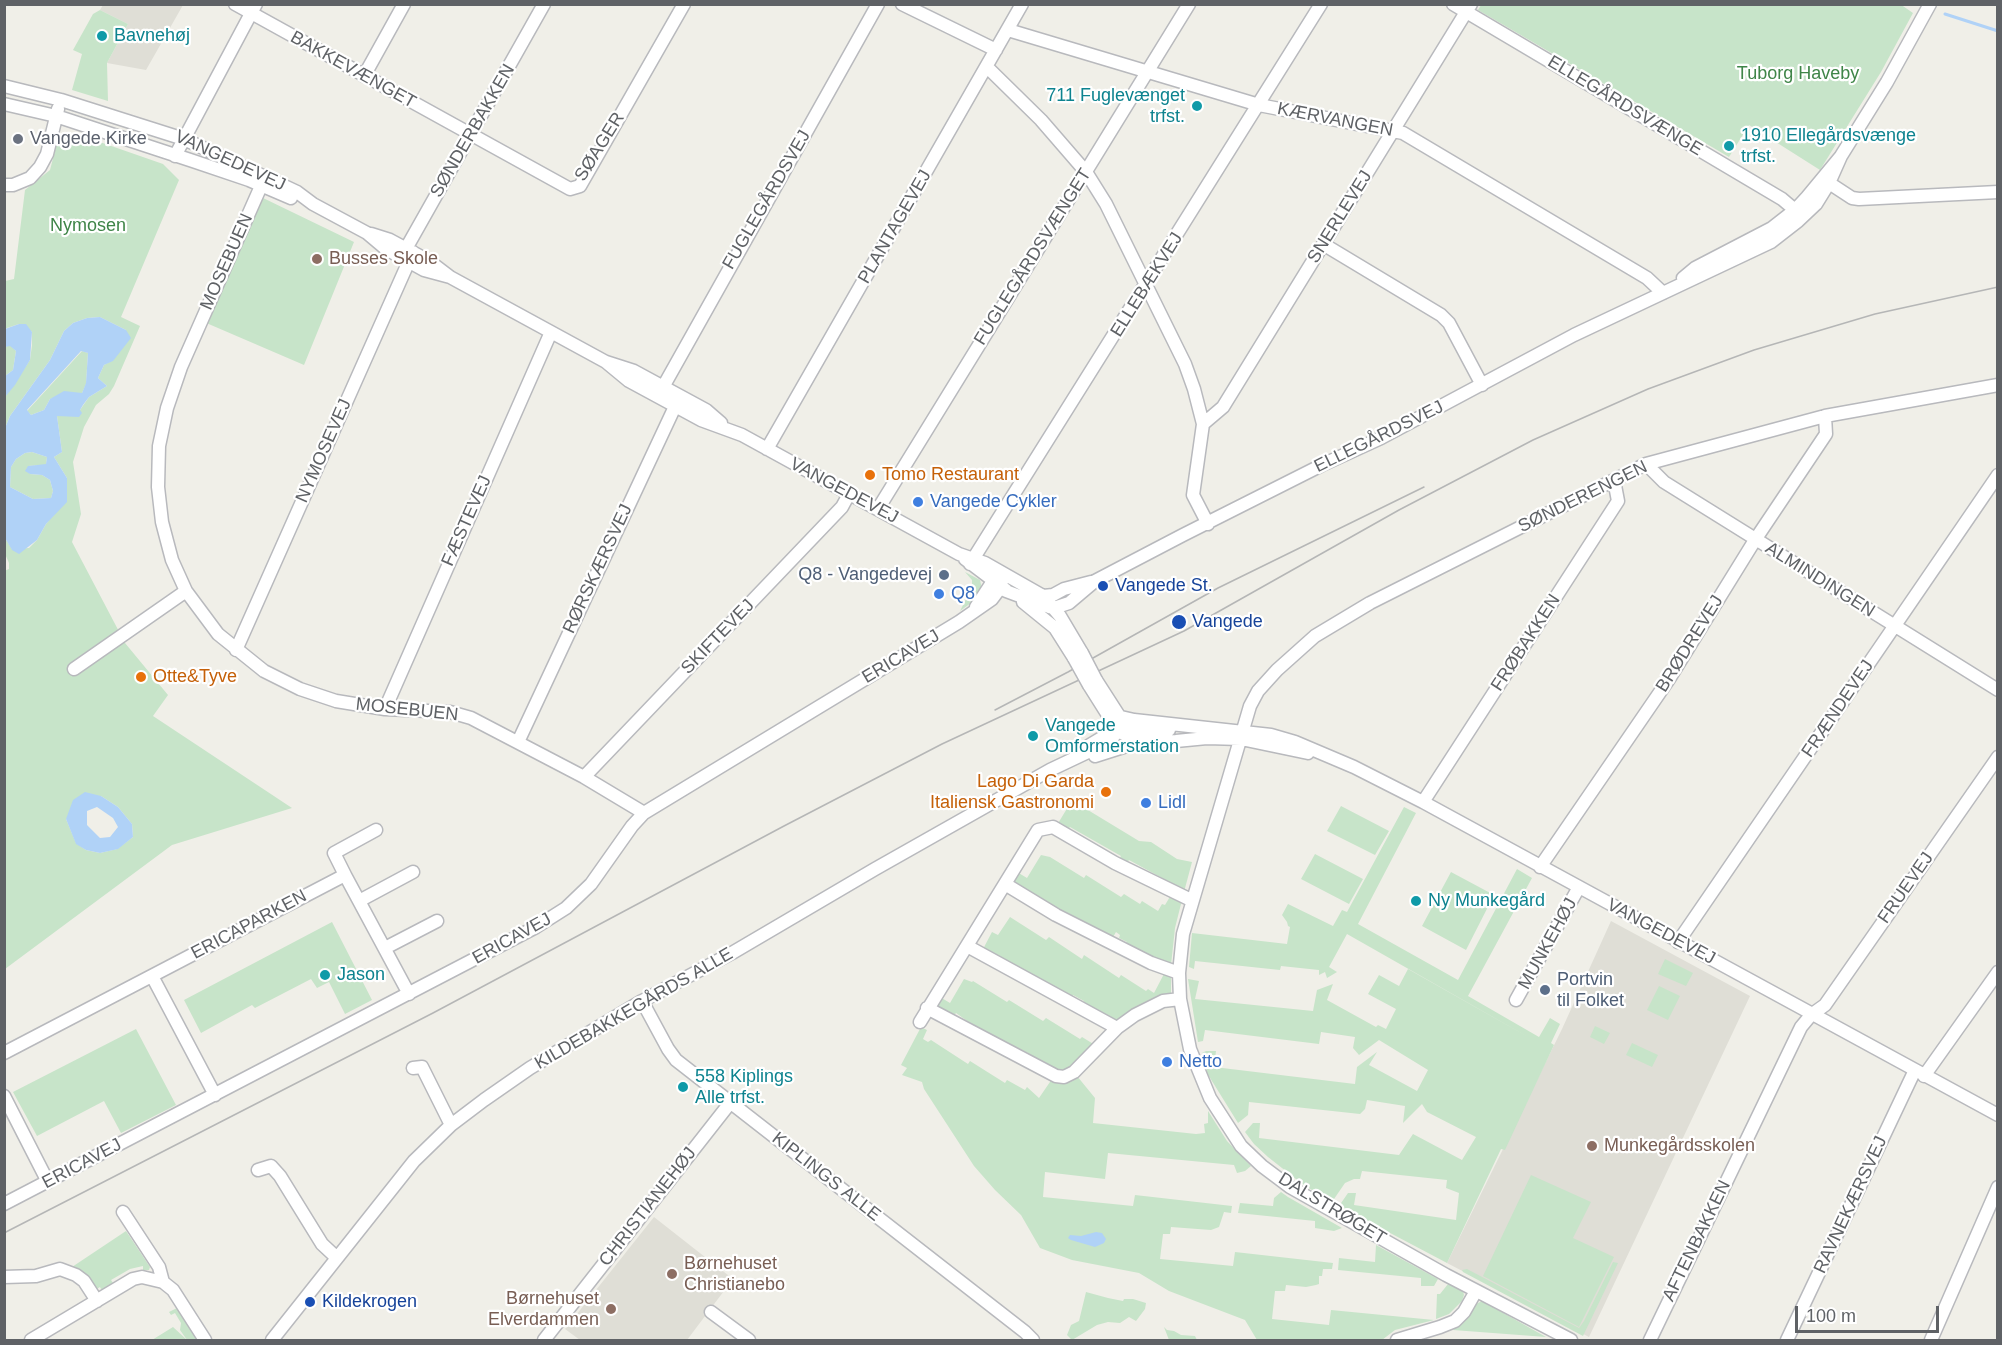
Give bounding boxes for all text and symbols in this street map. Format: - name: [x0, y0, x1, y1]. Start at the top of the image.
- place label: Bavnehøj: [114, 25, 190, 47]
- street label: BAKKEVÆNGET: [287, 27, 419, 113]
- marker: Bavnehøj: [95, 29, 109, 43]
- street label: ELLEGÅRDSVÆNGE: [1544, 51, 1706, 161]
- street label: SØNDERBAKKEN: [426, 61, 520, 201]
- park label: Tuborg Haveby: [1737, 63, 1859, 85]
- place label: 711 Fuglevænget trfst.: [1046, 85, 1185, 128]
- street label: KÆRVANGEN: [1275, 98, 1395, 142]
- marker: 711 Fuglevænget trfst.: [1190, 99, 1204, 113]
- street label: SØAGER: [570, 109, 630, 185]
- place label: 1910 Ellegårdsvænge trfst.: [1741, 125, 1916, 168]
- street label: VANGEDEVEJ: [171, 126, 289, 196]
- street label: FUGLEGÅRDSVEJ: [718, 127, 816, 273]
- place label: Vangede Kirke: [30, 128, 147, 150]
- marker: Vangede Kirke: [11, 132, 25, 146]
- marker: 1910 Ellegårdsvænge trfst.: [1722, 139, 1736, 153]
- street label: FUGLEGÅRDSVÆNGET: [970, 165, 1096, 349]
- street label: PLANTAGEVEJ: [854, 166, 936, 288]
- street label: SNERLEVEJ: [1303, 167, 1377, 267]
- street label: MOSEBUEN: [196, 211, 258, 313]
- park label: Nymosen: [50, 215, 126, 237]
- street label: ELLEBÆKVEJ: [1106, 229, 1188, 341]
- place label: Busses Skole: [329, 248, 438, 270]
- marker: Busses Skole: [310, 252, 324, 266]
- street label: NYMOSEVEJ: [292, 396, 356, 506]
- street label: ELLEGÅRDSVEJ: [1311, 396, 1447, 478]
- street label: VANGEDEVEJ: [786, 453, 902, 529]
- street label: SØNDERENGEN: [1515, 456, 1651, 538]
- place label: Tomo Restaurant: [882, 464, 1019, 486]
- marker: Tomo Restaurant: [863, 468, 877, 482]
- street label: FÆSTEVEJ: [437, 472, 497, 570]
- place label: Vangede Cykler: [930, 491, 1057, 513]
- marker: Vangede Cykler: [911, 495, 925, 509]
- street label: RØRSKÆRSVEJ: [559, 501, 637, 637]
- street label: ALMINDINGEN: [1761, 538, 1879, 622]
- place label: Q8 - Vangedevej: [798, 564, 932, 586]
- marker: Q8 - Vangedevej: [937, 568, 951, 582]
- place label: Vangede St.: [1115, 575, 1213, 597]
- marker: Vangede St.: [1096, 579, 1110, 593]
- place label: Q8: [951, 583, 975, 605]
- marker: Q8: [932, 587, 946, 601]
- street label: FRØBAKKEN: [1487, 591, 1565, 695]
- street label: BRØDREVEJ: [1652, 592, 1728, 696]
- street label: SKIFTEVEJ: [677, 595, 759, 679]
- place label: Vangede: [1192, 611, 1263, 633]
- marker: Vangede: [1170, 613, 1188, 631]
- street label: ERICAVEJ: [858, 625, 944, 689]
- street label: FRÆNDEVEJ: [1797, 656, 1879, 762]
- place label: Otte&Tyve: [153, 666, 237, 688]
- marker: Otte&Tyve: [134, 670, 148, 684]
- street label: MOSEBUEN: [355, 694, 459, 726]
- place label: Vangede Omformerstation: [1045, 715, 1179, 758]
- marker: Vangede Omformerstation: [1026, 729, 1040, 743]
- place label: Lago Di Garda Italiensk Gastronomi: [930, 771, 1094, 814]
- marker: Lago Di Garda Italiensk Gastronomi: [1099, 785, 1113, 799]
- place label: Lidl: [1158, 792, 1186, 814]
- marker: Lidl: [1139, 796, 1153, 810]
- street label: FRUEVEJ: [1874, 848, 1938, 928]
- street label: ERICAPARKEN: [188, 885, 310, 965]
- place label: Ny Munkegård: [1428, 890, 1545, 912]
- marker: Ny Munkegård: [1409, 894, 1423, 908]
- street label: VANGEDEVEJ: [1603, 894, 1719, 970]
- street label: MUNKEHØJ: [1514, 895, 1582, 993]
- street label: ERICAVEJ: [469, 909, 555, 969]
- street label: KILDEBAKKEGÅRDS ALLE: [531, 943, 737, 1075]
- place label: Jason: [337, 964, 385, 986]
- marker: Jason: [318, 968, 332, 982]
- place label: Portvin til Folket: [1557, 969, 1624, 1012]
- marker: Portvin til Folket: [1538, 983, 1552, 997]
- place label: Netto: [1179, 1051, 1222, 1073]
- marker: Netto: [1160, 1055, 1174, 1069]
- place label: 558 Kiplings Alle trfst.: [695, 1066, 793, 1108]
- marker: 558 Kiplings Alle trfst.: [676, 1080, 690, 1094]
- street label: KIPLINGS ALLE: [767, 1128, 885, 1226]
- street label: RAVNEKÆRSVEJ: [1810, 1133, 1892, 1277]
- street label: ERICAVEJ: [39, 1134, 125, 1194]
- place label: Munkegårdsskolen: [1604, 1135, 1755, 1157]
- marker: Munkegårdsskolen: [1585, 1139, 1599, 1153]
- street label: CHRISTIANEHØJ: [595, 1143, 701, 1271]
- street label: DALSTRØGET: [1274, 1168, 1390, 1250]
- street label: AFTENBAKKEN: [1658, 1177, 1736, 1305]
- place label: Børnehuset Christianebo: [684, 1253, 785, 1296]
- marker: Børnehuset Christianebo: [665, 1267, 679, 1281]
- place label: Børnehuset Elverdammen: [488, 1288, 599, 1330]
- place label: Kildekrogen: [322, 1291, 417, 1313]
- scale bar: [1798, 1294, 1942, 1332]
- marker: Kildekrogen: [303, 1295, 317, 1309]
- marker: Børnehuset Elverdammen: [604, 1302, 618, 1316]
- text: 100 m: [1806, 1306, 1856, 1326]

